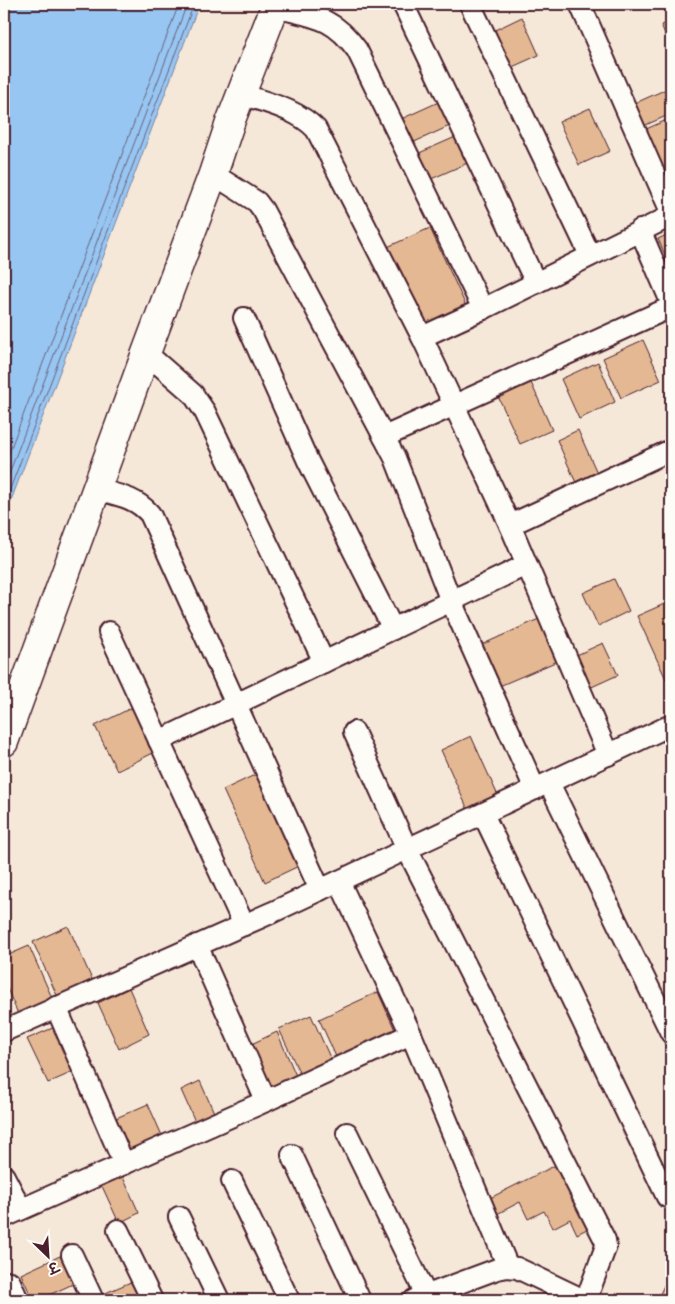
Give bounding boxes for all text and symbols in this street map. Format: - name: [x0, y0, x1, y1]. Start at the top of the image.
- north arrow: [22, 1232, 72, 1282]
- text: उ: [44, 1257, 63, 1279]

